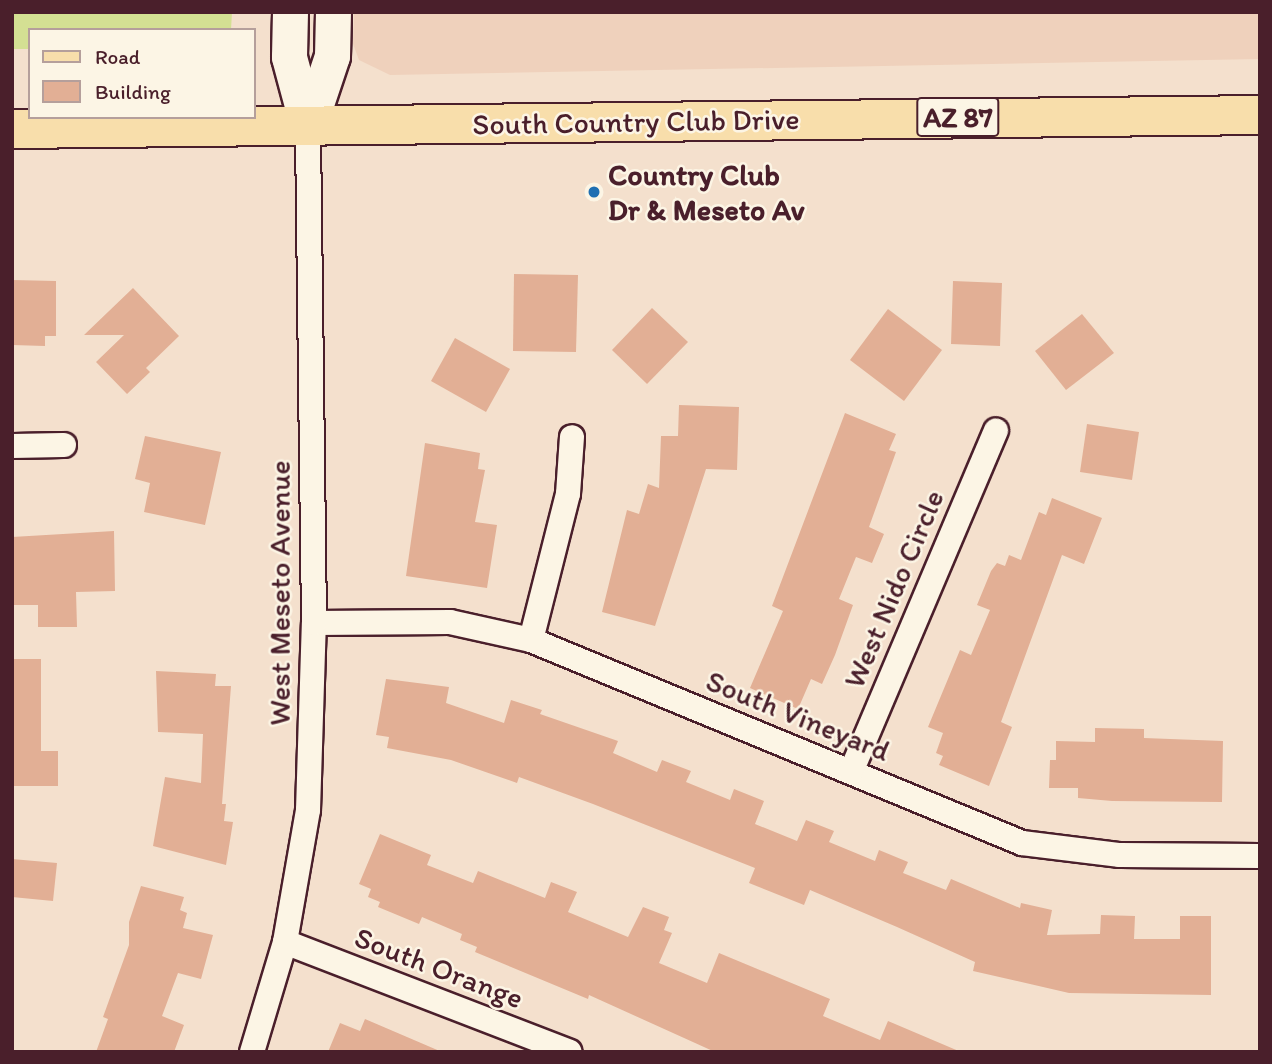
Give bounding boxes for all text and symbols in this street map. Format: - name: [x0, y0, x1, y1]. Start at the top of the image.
- legend: [28, 28, 256, 119]
- text: Road: [95, 44, 140, 69]
- text: Building: [95, 79, 171, 104]
- road number: AZ 87: [916, 92, 1000, 142]
- street label: South Country Club Drive: [472, 101, 800, 143]
- place label: Country Club Dr & Meseto Av: [608, 157, 804, 228]
- marker: Country Club Dr & Meseto Av: [586, 184, 602, 200]
- street label: West Meseto Avenue: [262, 462, 298, 724]
- street label: West Nido Circle: [836, 484, 952, 694]
- street label: South Vineyard: [700, 662, 896, 770]
- street label: South Orange: [350, 920, 528, 1016]

